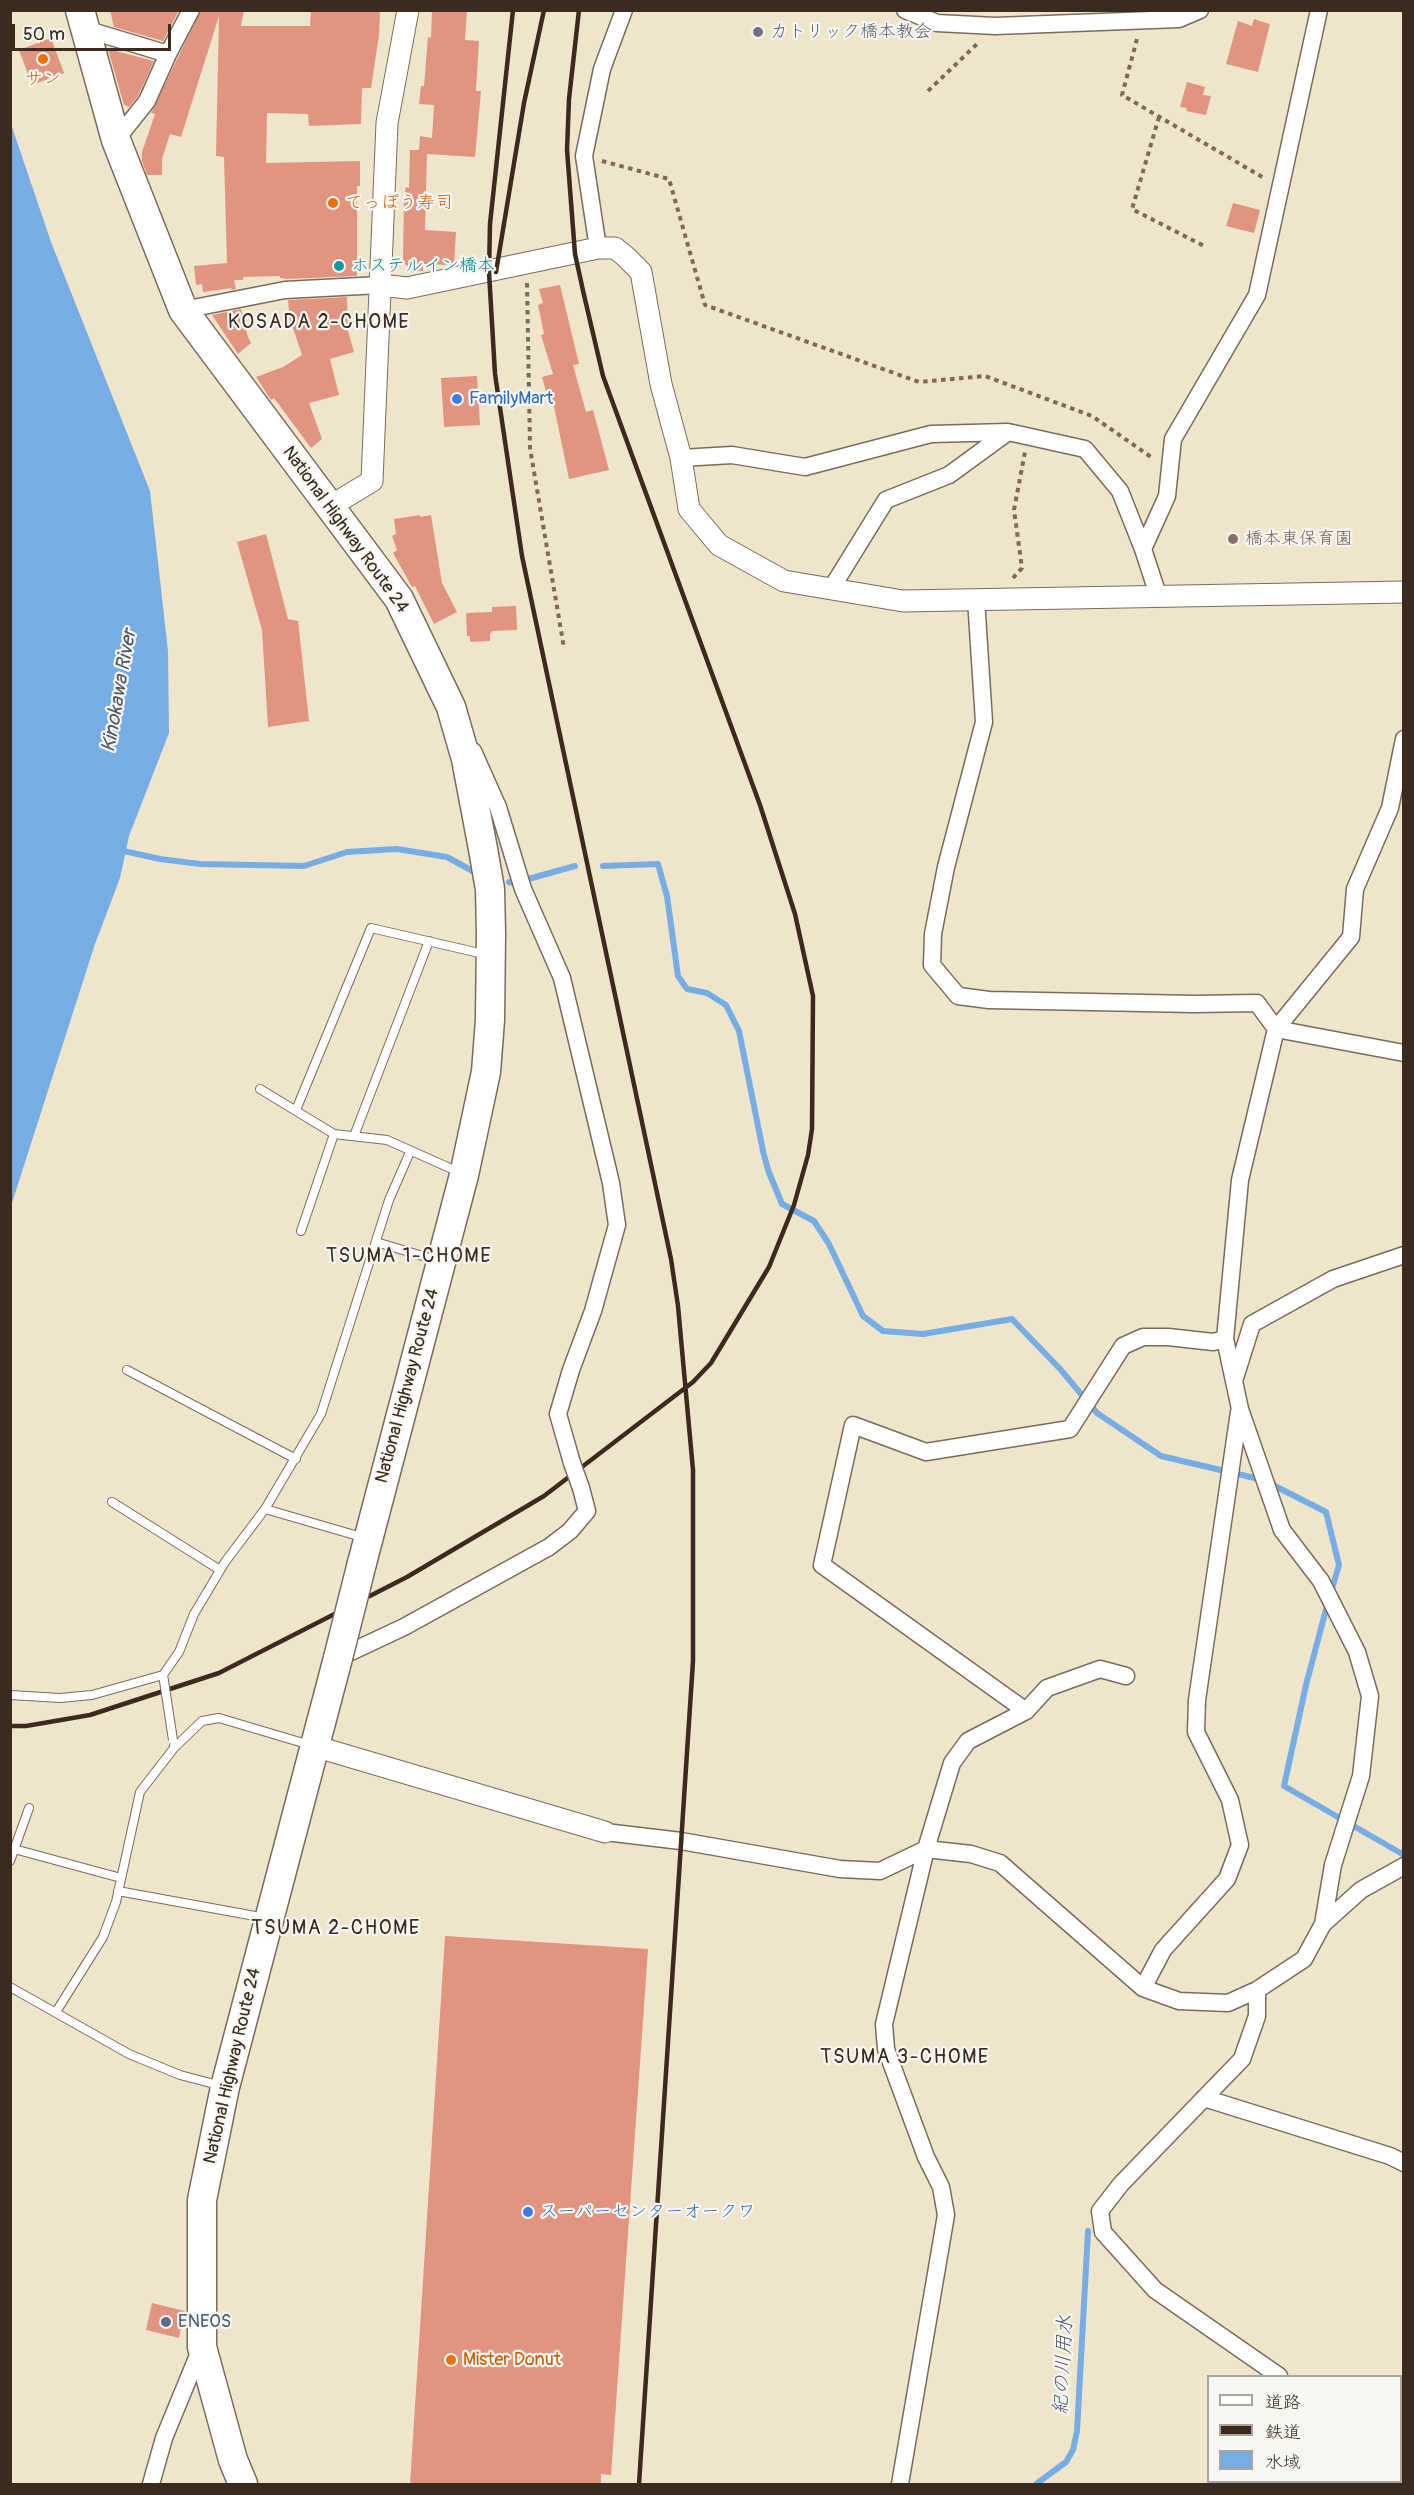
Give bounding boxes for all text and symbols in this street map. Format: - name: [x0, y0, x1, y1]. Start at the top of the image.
- scale bar: [15, 12, 174, 50]
- place label: カトリック橋本教会: [770, 21, 932, 43]
- text: 50 m: [23, 23, 65, 46]
- marker: カトリック橋本教会: [751, 25, 765, 39]
- marker: サン: [36, 52, 50, 66]
- place label: サン: [25, 68, 61, 90]
- place label: てっぽう寿司: [345, 192, 453, 214]
- marker: てっぽう寿司: [326, 196, 340, 210]
- place label: ホステルイン橋本: [351, 255, 495, 277]
- marker: ホステルイン橋本: [332, 259, 346, 273]
- district label: KOSADA 2-CHOME: [228, 311, 410, 335]
- place label: FamilyMart: [469, 388, 553, 410]
- marker: FamilyMart: [450, 392, 464, 406]
- street label: National Highway Route 24: [277, 442, 413, 618]
- place label: 橋本東保育園: [1245, 528, 1353, 550]
- marker: 橋本東保育園: [1226, 532, 1240, 546]
- water label: Kinokawa River: [97, 628, 143, 754]
- district label: TSUMA 1-CHOME: [326, 1245, 492, 1269]
- street label: National Highway Route 24: [372, 1286, 444, 1486]
- district label: TSUMA 2-CHOME: [251, 1917, 421, 1941]
- street label: National Highway Route 24: [200, 1966, 266, 2166]
- district label: TSUMA 3-CHOME: [820, 2046, 990, 2070]
- place label: スーパーセンターオークワ: [540, 2201, 755, 2223]
- marker: スーパーセンターオークワ: [521, 2205, 535, 2219]
- place label: ENEOS: [178, 2311, 231, 2333]
- water label: 紀の川用水: [1049, 2314, 1079, 2416]
- marker: ENEOS: [159, 2315, 173, 2329]
- place label: Mister Donut: [463, 2349, 561, 2371]
- marker: Mister Donut: [444, 2353, 458, 2367]
- legend: [1207, 2375, 1402, 2483]
- text: 道路: [1265, 2391, 1301, 2414]
- text: 鉄道: [1265, 2421, 1301, 2444]
- text: 水域: [1265, 2451, 1301, 2474]

